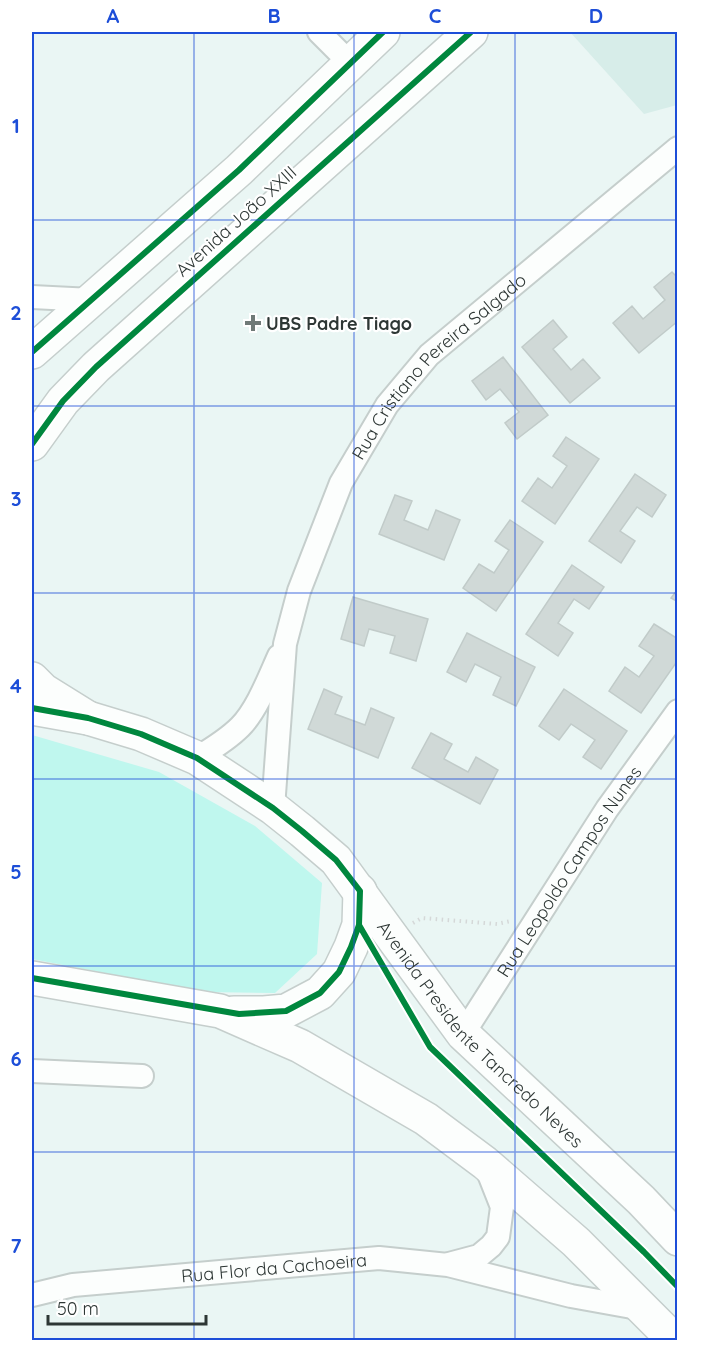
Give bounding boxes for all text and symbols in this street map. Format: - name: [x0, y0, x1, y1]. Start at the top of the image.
- text: A: [107, 3, 120, 28]
- text: B: [267, 3, 281, 28]
- text: C: [429, 3, 442, 28]
- text: D: [589, 3, 603, 28]
- text: 1: [12, 113, 20, 138]
- street label: Avenida João XXIII: [171, 161, 301, 281]
- street label: Rua Cristiano Pereira Salgado: [346, 268, 531, 463]
- text: 2: [10, 300, 22, 325]
- place label: UBS Padre Tiago: [266, 312, 412, 335]
- marker: UBS Padre Tiago: [244, 314, 262, 332]
- text: 3: [11, 486, 21, 511]
- text: 4: [10, 673, 22, 698]
- street label: Rua Leopoldo Campos Nunes: [491, 761, 646, 981]
- text: 5: [10, 859, 22, 884]
- street label: Avenida Presidente Tancredo Neves: [373, 916, 589, 1152]
- text: 6: [10, 1046, 22, 1071]
- text: 7: [11, 1233, 22, 1258]
- street label: Rua Flor da Cachoeira: [180, 1248, 368, 1287]
- scale bar: [48, 1288, 206, 1326]
- text: 50 m: [57, 1297, 99, 1320]

